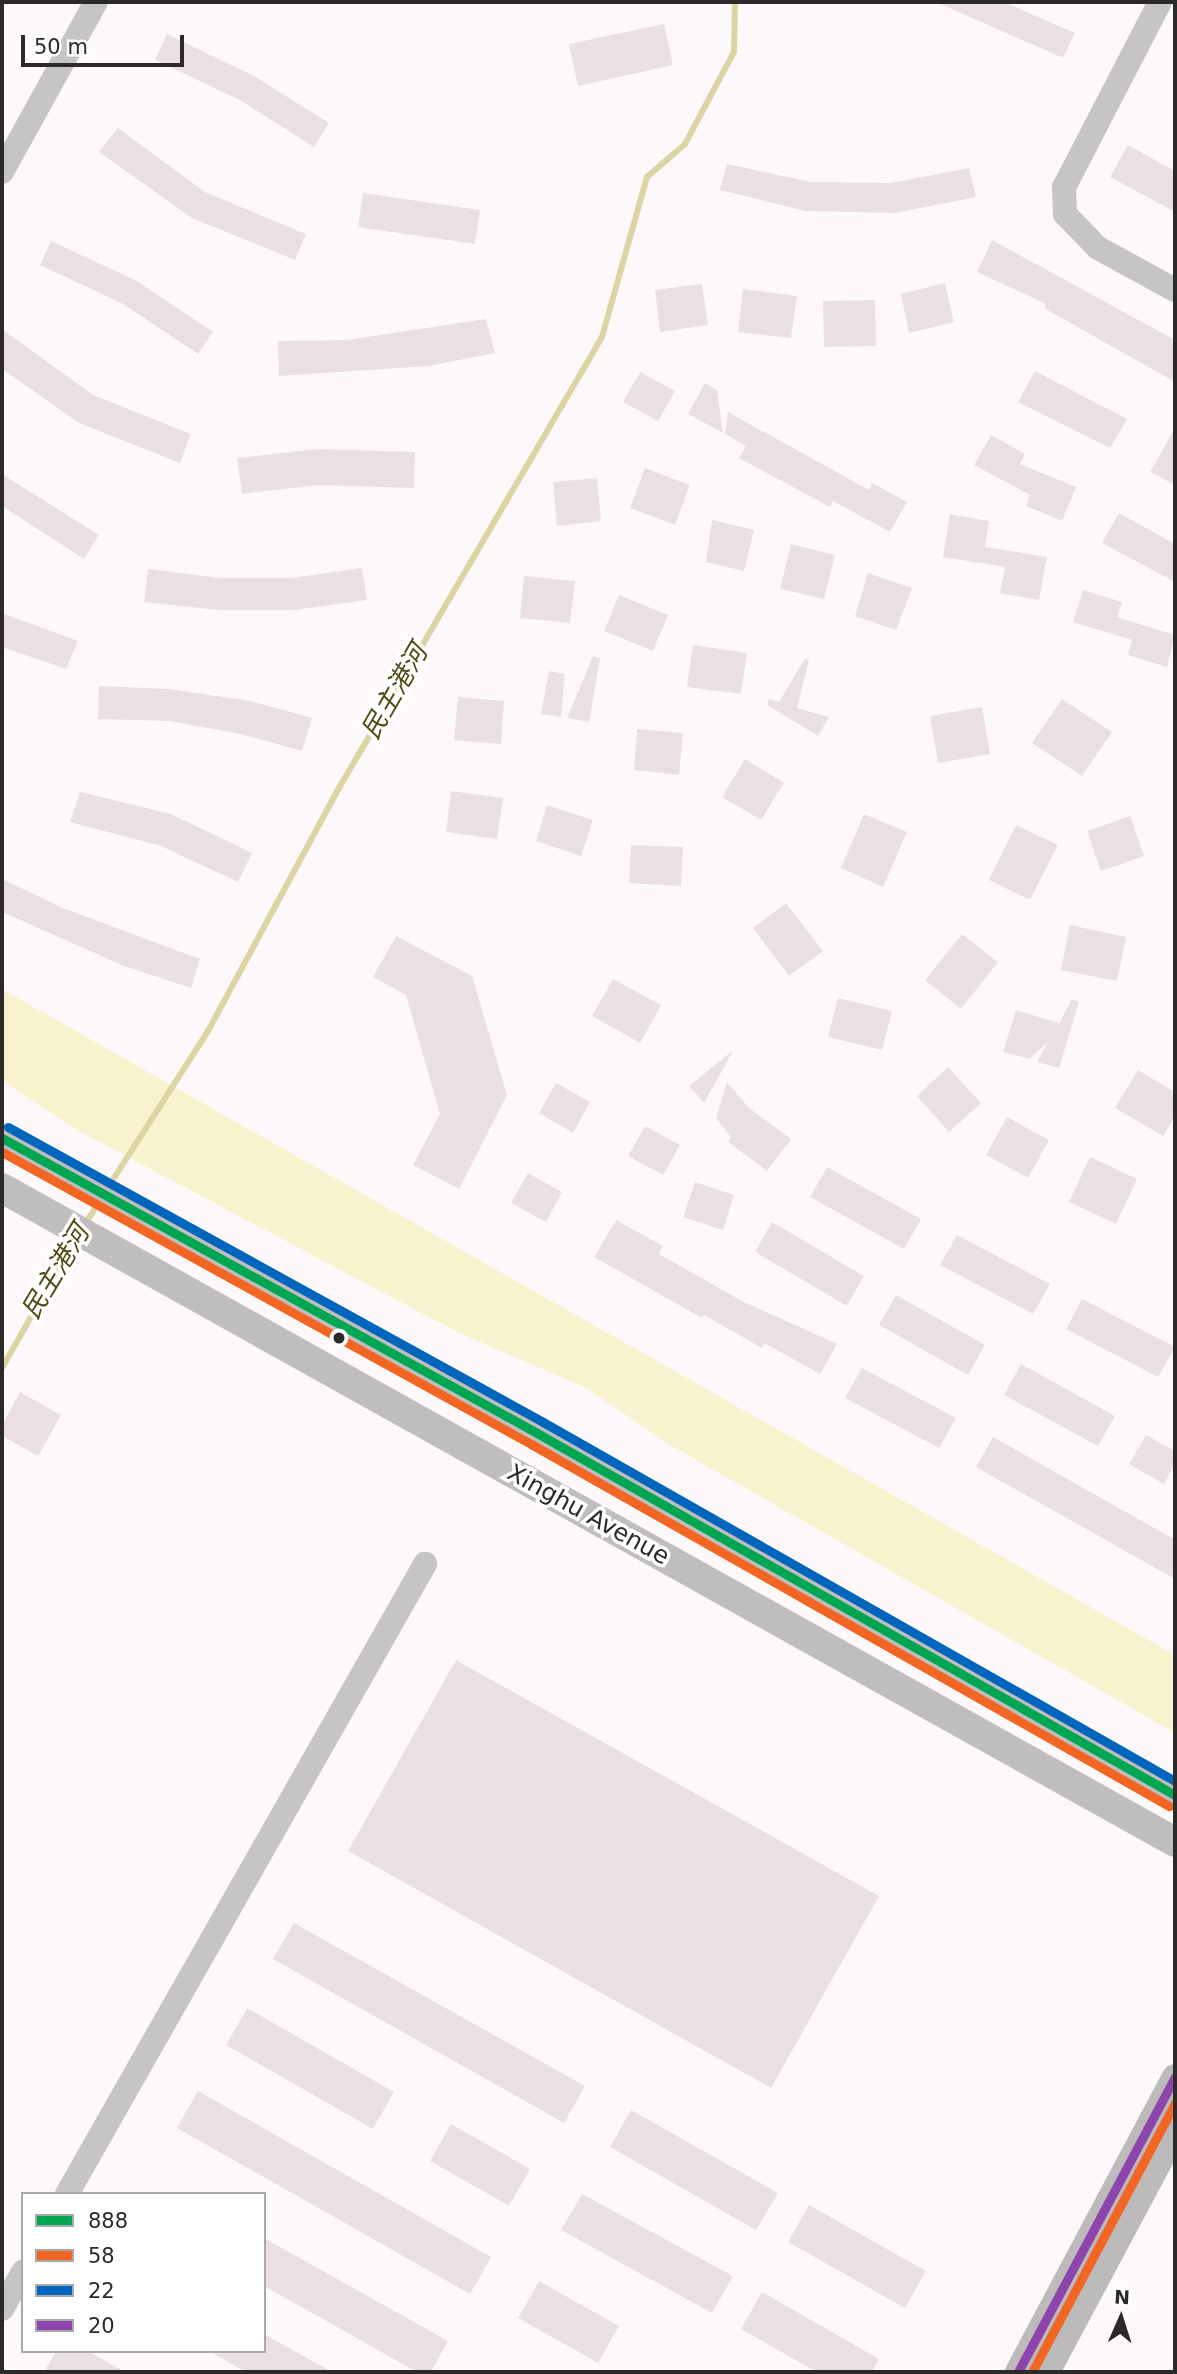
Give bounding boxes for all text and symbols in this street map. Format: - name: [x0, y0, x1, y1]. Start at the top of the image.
- scale bar: [24, 21, 187, 65]
- text: 50 m: [34, 35, 88, 59]
- water label: 民主港河: [355, 639, 435, 745]
- water label: 民主港河: [16, 1219, 96, 1325]
- unlabelled marker: [332, 1331, 346, 1345]
- street label: Xinghu Avenue: [502, 1459, 674, 1571]
- legend: [21, 2192, 266, 2353]
- text: 888: [88, 2209, 128, 2233]
- text: 58: [88, 2244, 115, 2268]
- text: 22: [88, 2279, 115, 2303]
- north arrow: [1086, 2283, 1156, 2353]
- text: N: [1114, 2286, 1131, 2308]
- text: 20: [88, 2314, 115, 2338]

